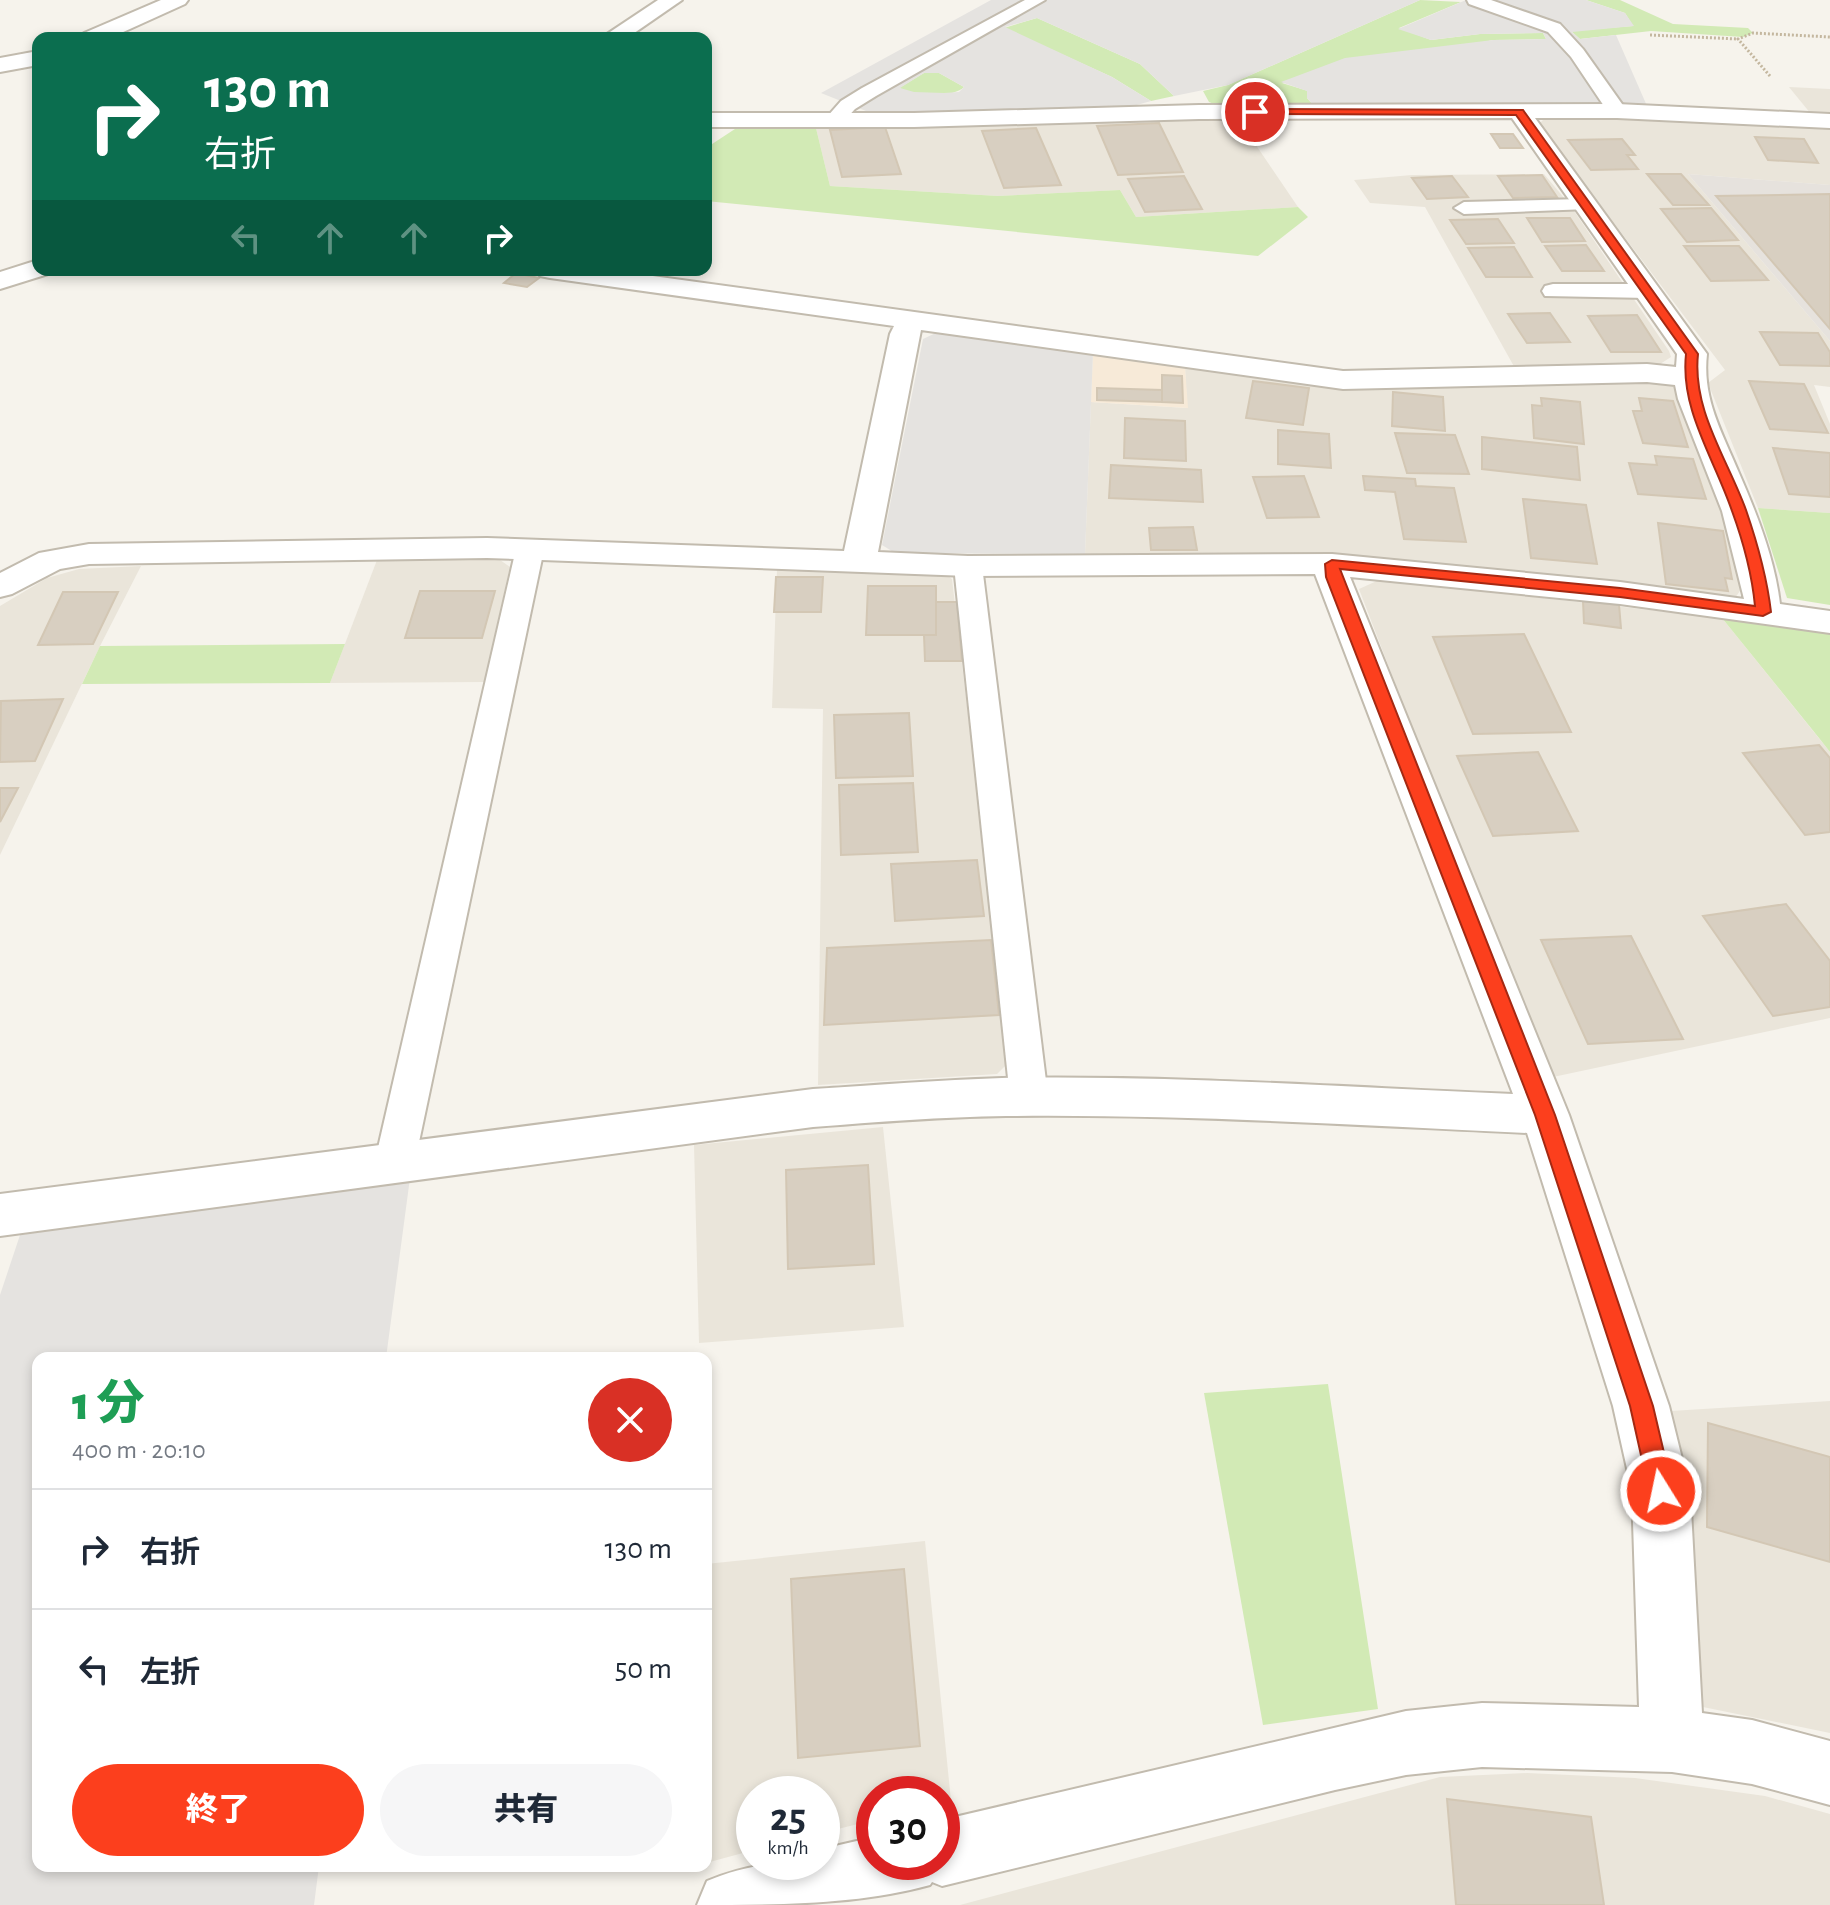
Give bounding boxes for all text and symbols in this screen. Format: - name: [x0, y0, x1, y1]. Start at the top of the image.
- text: 130 m: [204, 62, 331, 118]
- icon: right: [72, 64, 176, 168]
- pin: [1221, 78, 1289, 146]
- icon: arrive: [1233, 90, 1277, 134]
- text: 右折: [204, 137, 276, 173]
- icon: left: [224, 216, 268, 260]
- icon: ahead: [308, 216, 352, 260]
- icon: ahead: [392, 216, 436, 260]
- icon: right: [476, 216, 520, 260]
- button: close: [588, 1378, 672, 1462]
- text: 1 分: [72, 1381, 145, 1429]
- text: 400 m · 20:10: [72, 1437, 206, 1463]
- position arrow: [1619, 1449, 1703, 1533]
- icon: right: [72, 1527, 116, 1571]
- text: 130 m: [605, 1534, 672, 1564]
- text: 右折: [140, 1538, 200, 1568]
- icon: left: [72, 1647, 116, 1691]
- text: 50 m: [615, 1654, 672, 1684]
- text: 左折: [140, 1658, 200, 1688]
- button: 終了: [72, 1764, 364, 1856]
- button: 共有: [380, 1764, 672, 1856]
- speed limit sign: 30: [856, 1776, 960, 1880]
- text: 25: [770, 1798, 806, 1838]
- text: km/h: [767, 1838, 809, 1858]

